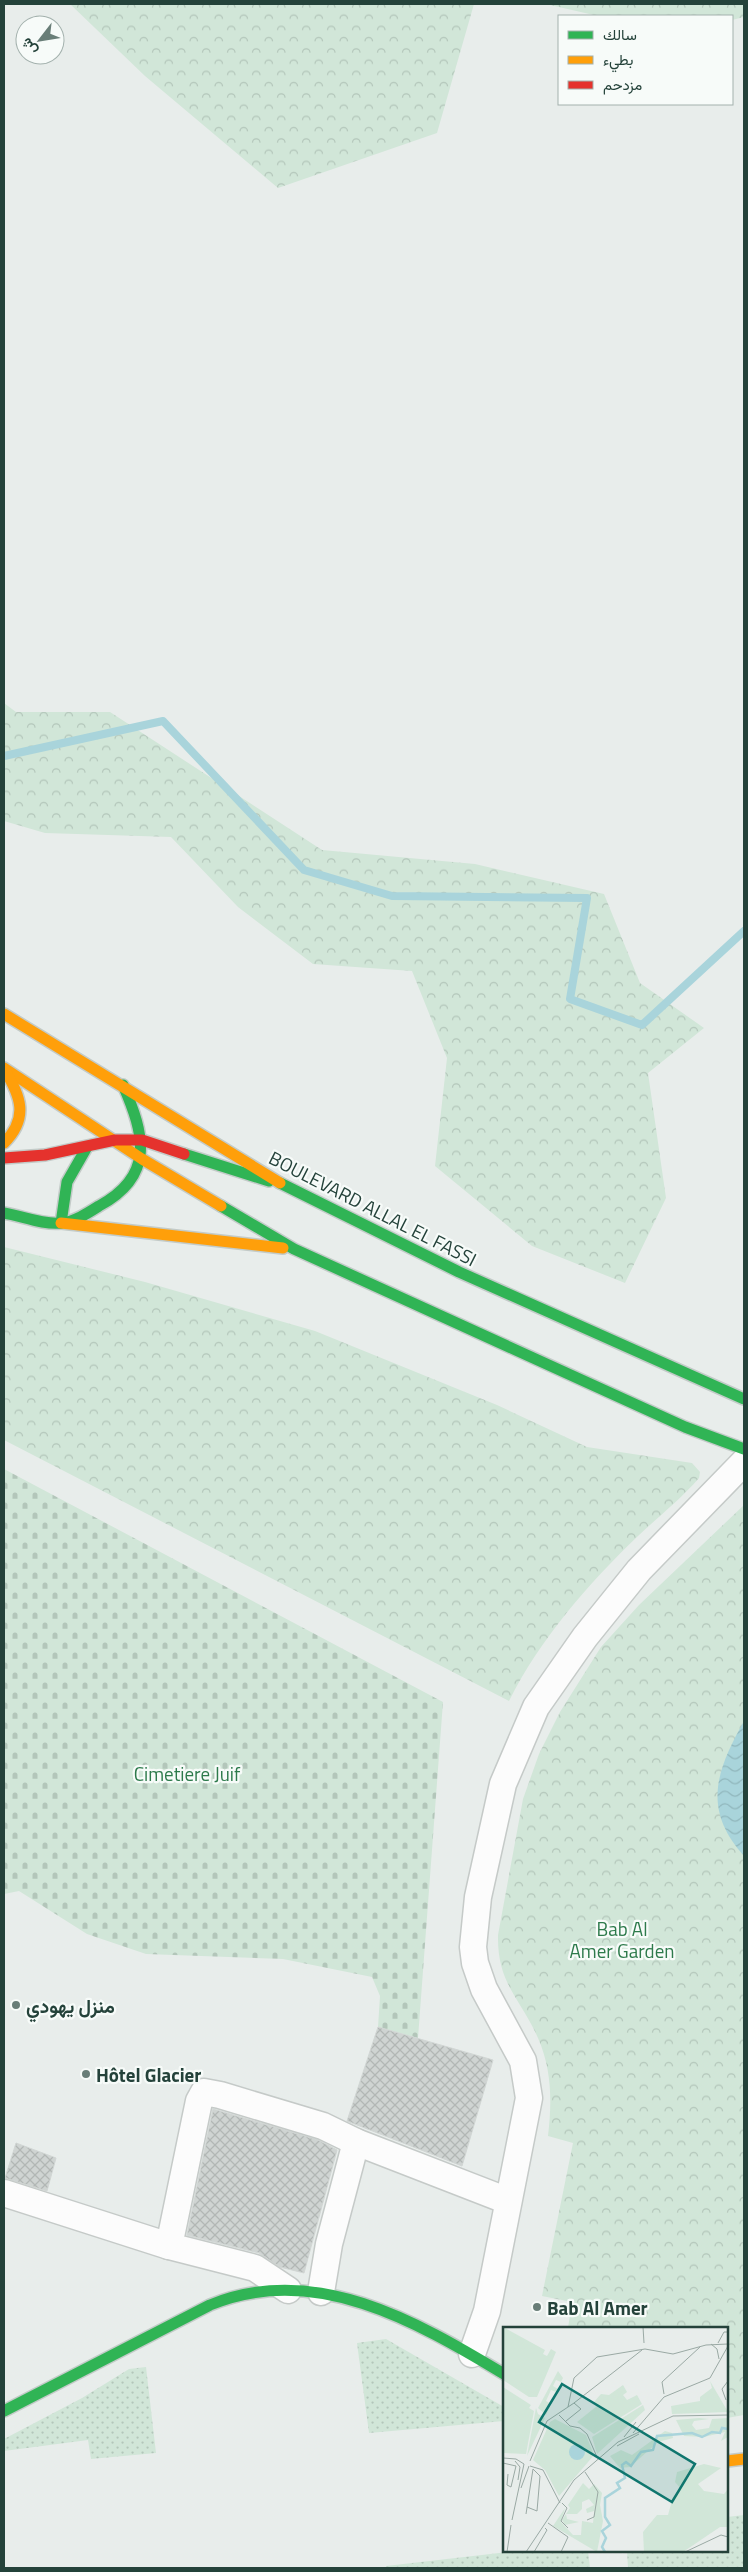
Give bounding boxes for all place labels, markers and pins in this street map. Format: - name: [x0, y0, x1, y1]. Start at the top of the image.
- place label: منزل يهودي: [26, 1991, 115, 2023]
- marker: منزل يهودي: [10, 1999, 22, 2011]
- place label: Hôtel Glacier: [96, 2060, 201, 2089]
- marker: Hôtel Glacier: [80, 2068, 92, 2080]
- place label: Bab Al Amer: [547, 2293, 648, 2322]
- marker: Bab Al Amer: [531, 2301, 543, 2313]

